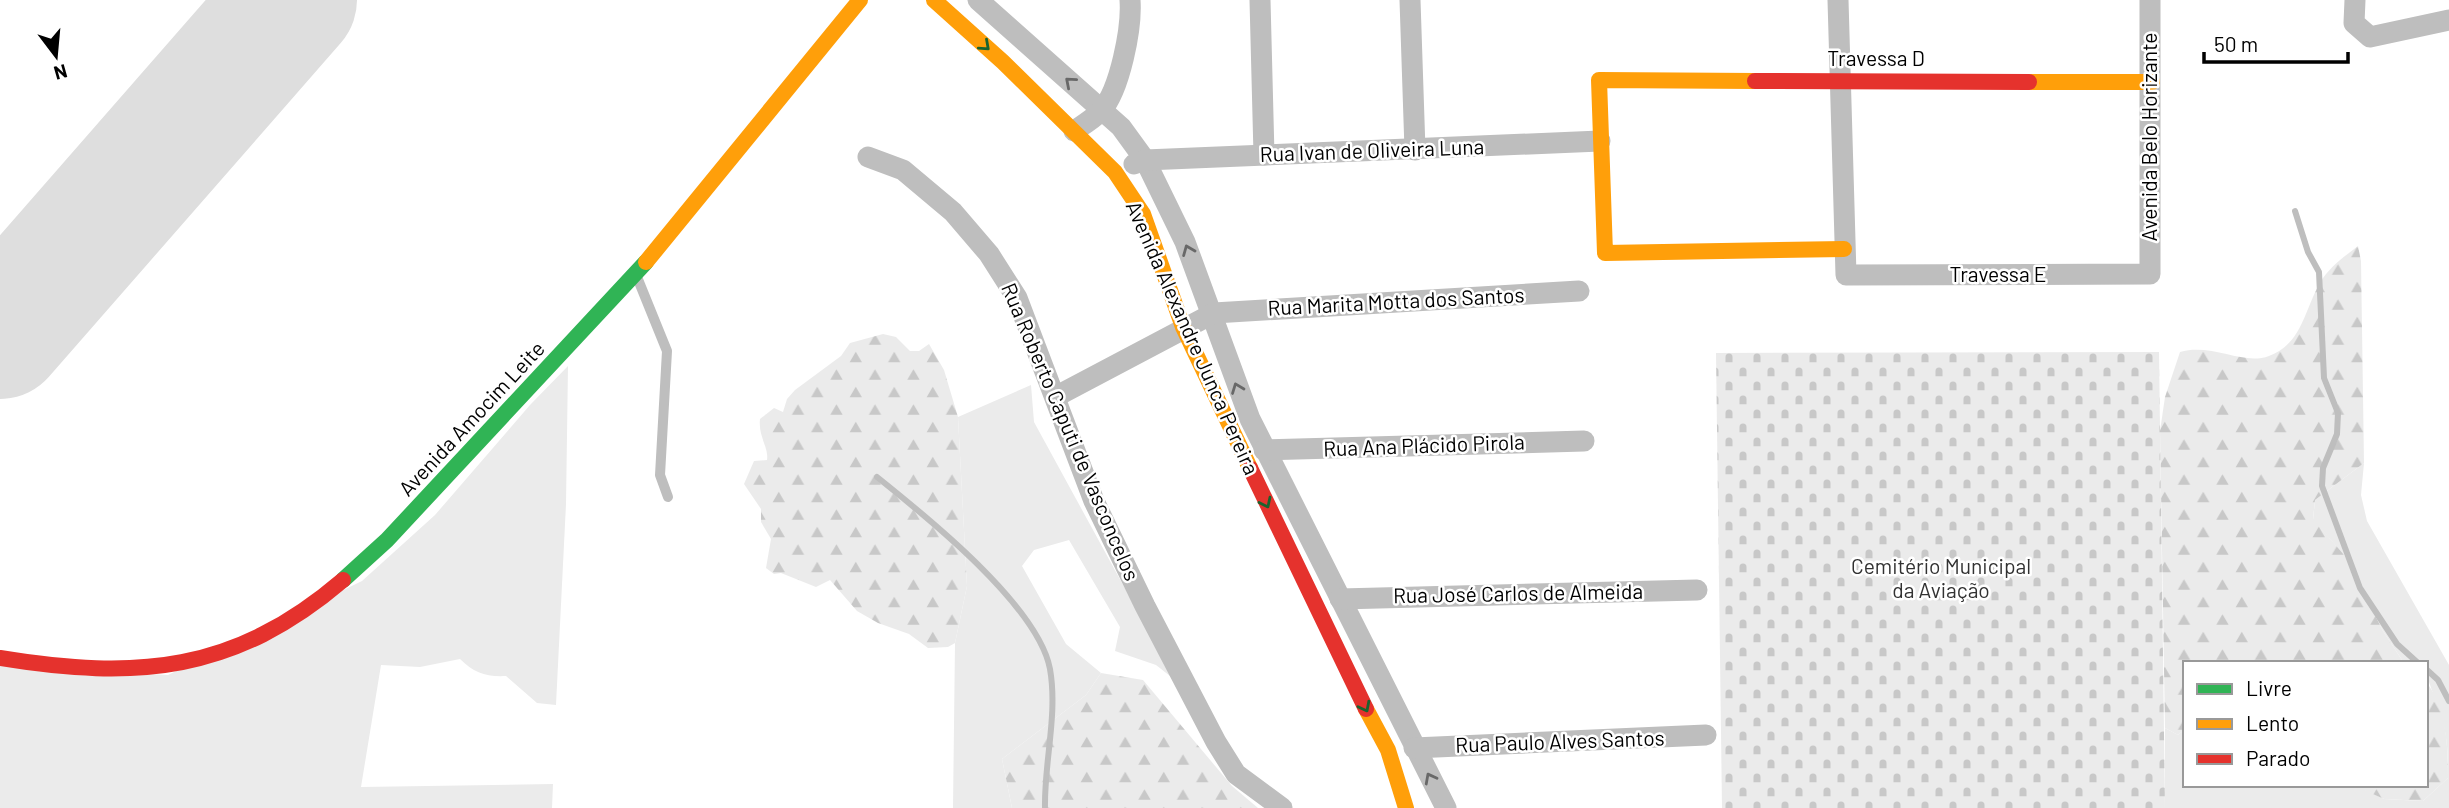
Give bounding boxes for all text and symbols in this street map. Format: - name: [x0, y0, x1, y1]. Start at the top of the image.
- north arrow: [21, 21, 91, 91]
- scale bar: [2204, 21, 2348, 65]
- text: 50 m: [2214, 31, 2258, 56]
- street label: Avenida Belo Horizante: [2136, 33, 2161, 241]
- one-way arrow: [977, 37, 990, 50]
- street label: Travessa D: [1827, 45, 1925, 70]
- text: N: [52, 60, 70, 86]
- one-way arrow: [1065, 78, 1078, 90]
- street label: Rua Ivan de Oliveira Luna: [1259, 133, 1485, 166]
- street label: Avenida Alexandre Junca Pereira: [1122, 197, 1265, 478]
- one-way arrow: [1183, 244, 1197, 256]
- street label: Travessa E: [1949, 261, 2047, 286]
- street label: Rua Roberto Caputi de Vasconcelos: [997, 279, 1146, 584]
- street label: Rua Marita Motta dos Santos: [1267, 281, 1525, 320]
- street label: Avenida Amocim Leite: [393, 335, 549, 500]
- one-way arrow: [1232, 382, 1246, 394]
- street label: Rua Ana Plácido Pirola: [1323, 428, 1525, 461]
- one-way arrow: [1257, 496, 1271, 508]
- park label: Cemitério Municipal da Aviação: [1851, 553, 2031, 602]
- street label: Rua José Carlos de Almeida: [1393, 578, 1643, 607]
- legend: [2183, 661, 2428, 787]
- text: Livre: [2246, 675, 2292, 700]
- one-way arrow: [1357, 700, 1371, 712]
- text: Lento: [2246, 710, 2299, 735]
- street label: Rua Paulo Alves Santos: [1455, 724, 1665, 757]
- text: Parado: [2246, 745, 2310, 770]
- one-way arrow: [1425, 773, 1438, 785]

